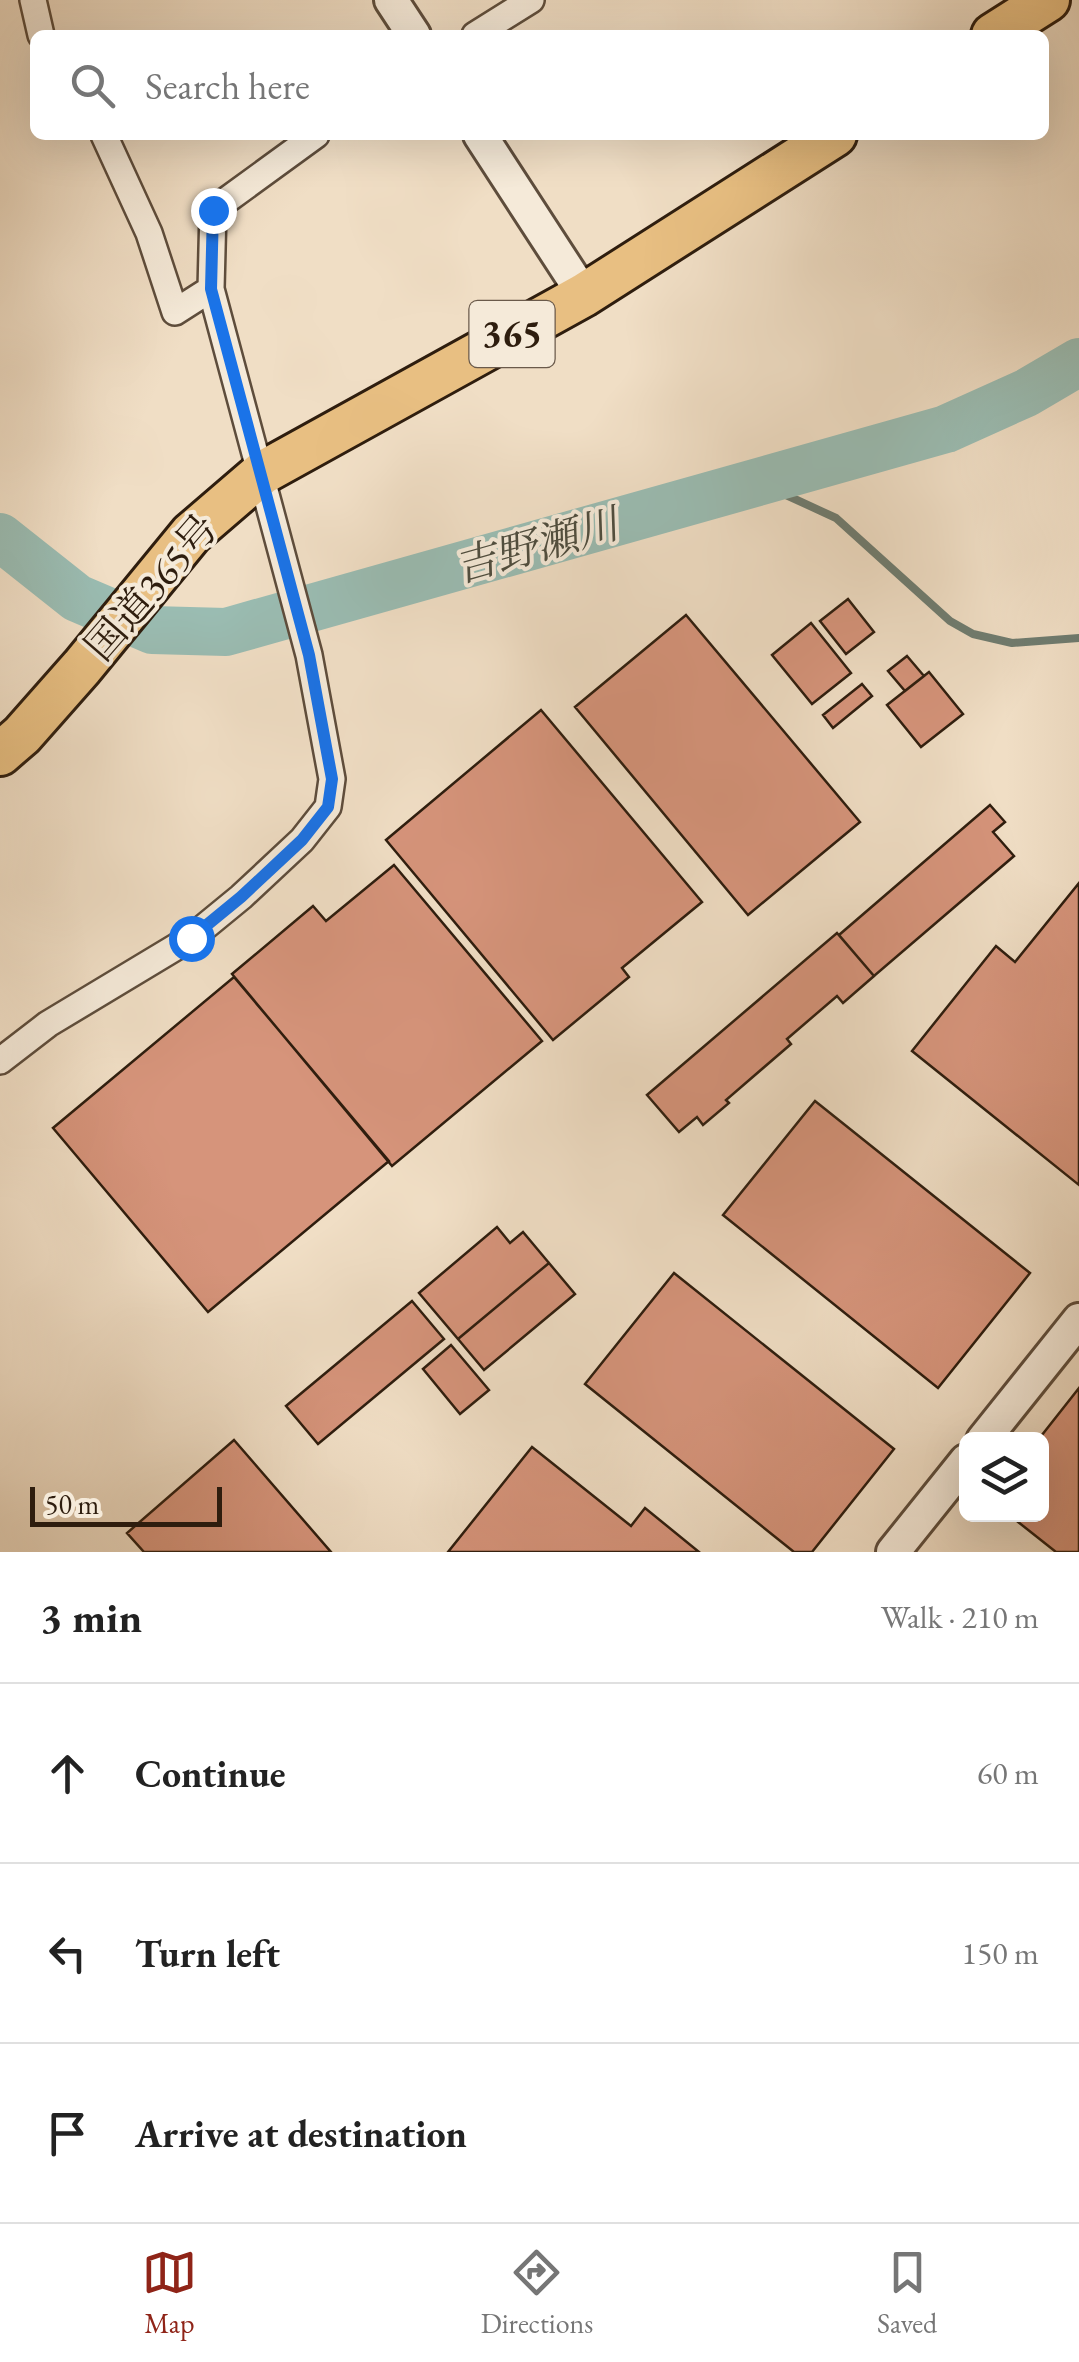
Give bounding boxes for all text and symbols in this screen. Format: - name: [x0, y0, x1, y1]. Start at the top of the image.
- search box: [30, 30, 1049, 140]
- icon: search: [65, 58, 120, 113]
- text: Search here: [145, 61, 310, 110]
- route end: [191, 188, 237, 234]
- road number: 365: [470, 301, 554, 367]
- water label: 吉野瀬川: [448, 495, 628, 595]
- street label: 国道365号: [73, 503, 229, 671]
- route start: [169, 916, 215, 962]
- map controls: [959, 1432, 1049, 1522]
- button: layers: [959, 1432, 1049, 1522]
- scale bar: [30, 1482, 222, 1526]
- text: 50 m: [45, 1486, 99, 1522]
- text: 3 min: [40, 1590, 142, 1645]
- text: Walk · 210 m: [881, 1596, 1039, 1638]
- icon: ahead: [40, 1746, 95, 1801]
- text: Continue: [135, 1749, 286, 1798]
- text: 60 m: [977, 1752, 1039, 1794]
- icon: left: [40, 1926, 95, 1981]
- text: Turn left: [135, 1929, 280, 1978]
- text: 150 m: [962, 1932, 1039, 1974]
- icon: arrive: [40, 2106, 95, 2161]
- text: Arrive at destination: [135, 2109, 467, 2158]
- tab: Map: [142, 2245, 197, 2341]
- tab: Directions: [481, 2245, 593, 2341]
- tab: Saved: [877, 2245, 937, 2341]

